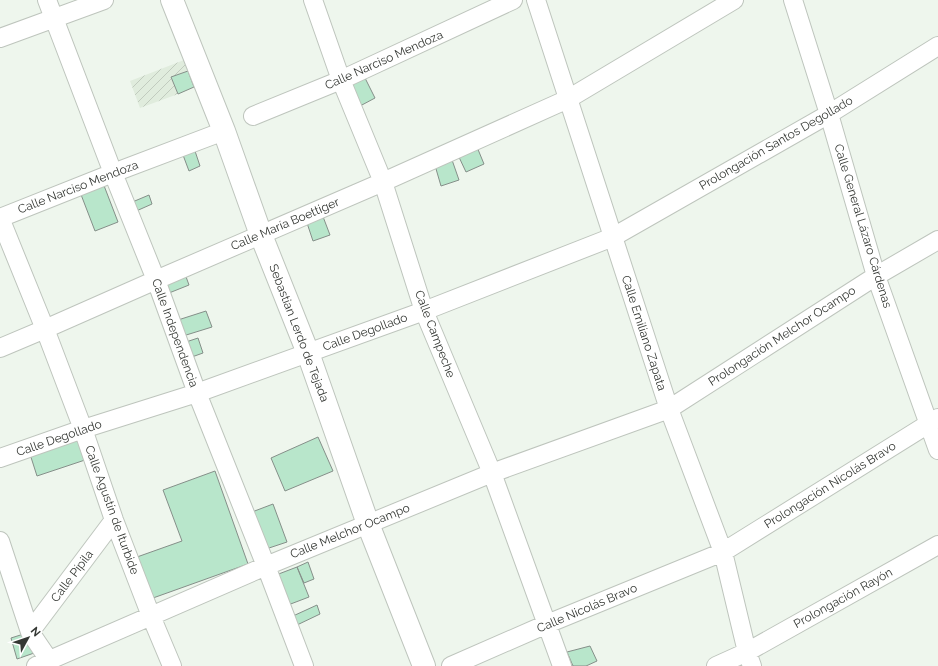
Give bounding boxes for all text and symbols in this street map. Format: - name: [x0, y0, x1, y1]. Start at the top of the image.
- street label: Calle Narciso Mendoza: [323, 28, 445, 92]
- street label: Prolongación Santos Degollado: [697, 93, 855, 193]
- street label: Calle General Lázaro Cárdenas: [831, 142, 895, 310]
- street label: Calle Narciso Mendoza: [16, 158, 140, 216]
- street label: Calle María Boettiger: [229, 195, 342, 253]
- street label: Sebastian Lerdo de Tejada: [266, 262, 332, 404]
- street label: Calle Emiliano Zapata: [619, 274, 669, 392]
- street label: Calle Independencia: [149, 277, 201, 389]
- street label: Prolongación Melchor Ocampo: [706, 283, 858, 389]
- street label: Calle Campeche: [412, 288, 458, 380]
- street label: Calle Degollado: [321, 310, 409, 354]
- street label: Calle Degollado: [15, 417, 103, 459]
- street label: Prolongación Nicolás Bravo: [762, 439, 898, 531]
- street label: Calle Agustín de Iturbide: [82, 444, 142, 576]
- street label: Calle Melchor Ocampo: [288, 501, 412, 561]
- street label: Calle Pípila: [48, 547, 96, 605]
- street label: Prolongación Rayón: [791, 565, 895, 631]
- street label: Calle Nicolás Bravo: [535, 581, 639, 635]
- north arrow: [8, 618, 48, 658]
- text: N: [28, 624, 43, 639]

